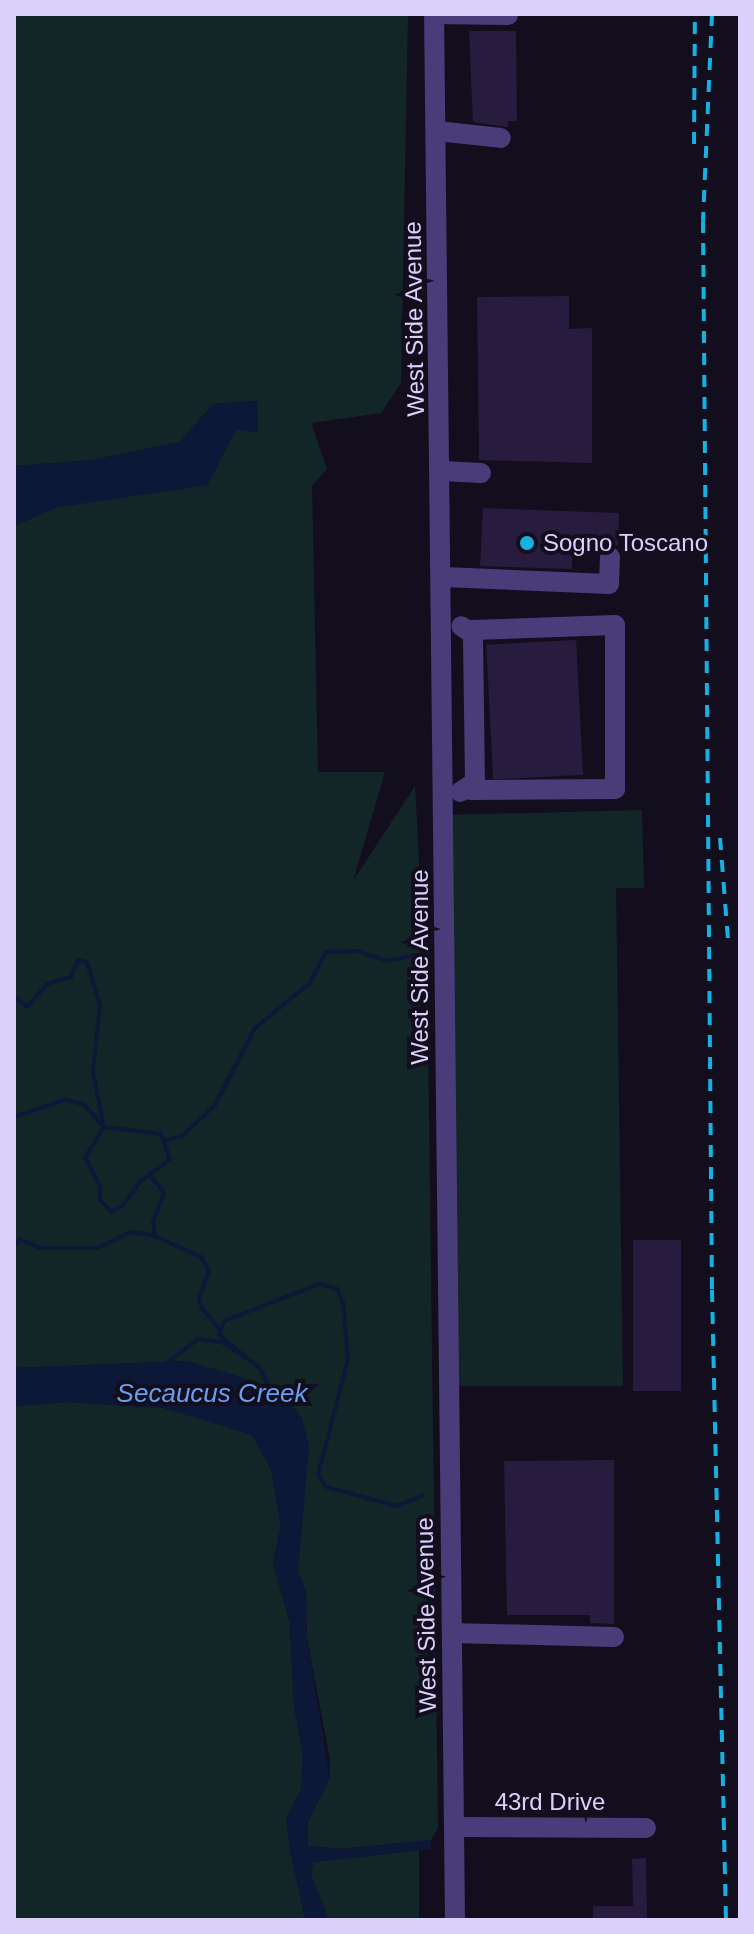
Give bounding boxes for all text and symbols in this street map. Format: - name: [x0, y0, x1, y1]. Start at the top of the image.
- street label: West Side Avenue: [398, 220, 430, 418]
- place label: Sogno Toscano: [543, 529, 708, 557]
- marker: Sogno Toscano: [518, 534, 536, 552]
- street label: West Side Avenue: [406, 869, 434, 1065]
- water label: Secaucus Creek: [117, 1378, 307, 1410]
- street label: West Side Avenue: [410, 1516, 442, 1714]
- street label: 43rd Drive: [495, 1788, 605, 1816]

